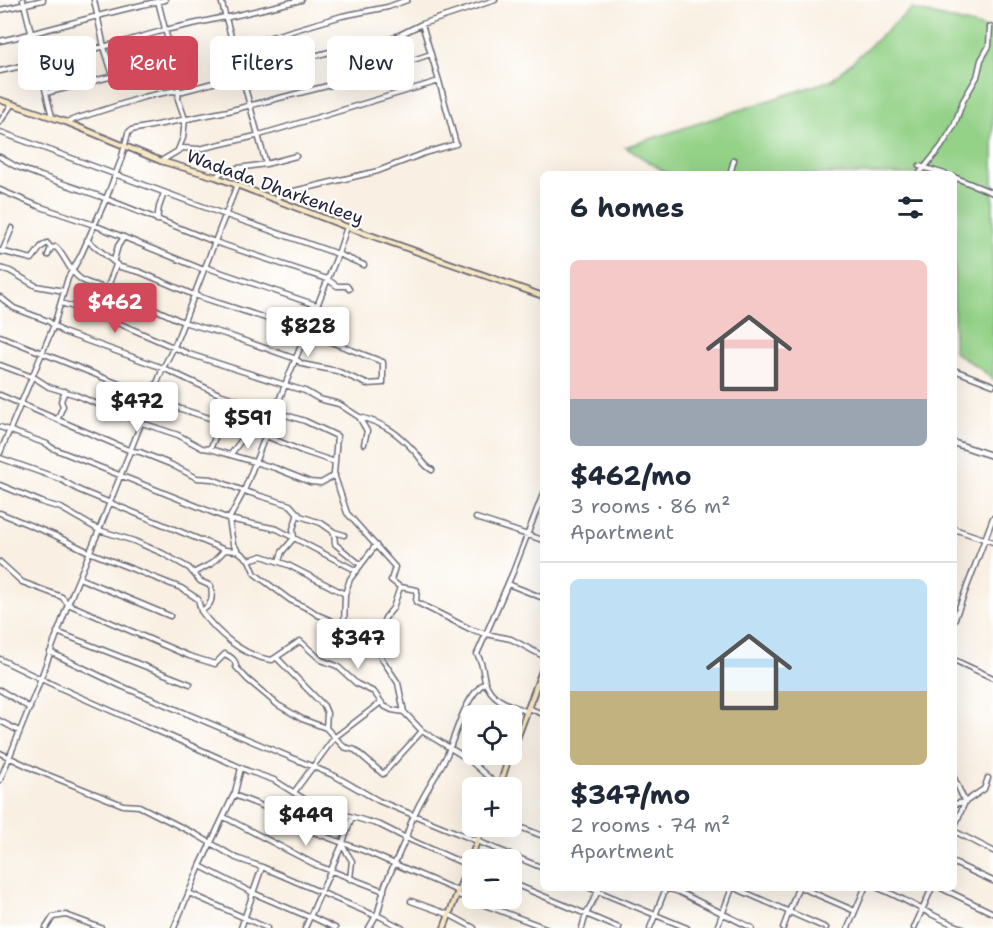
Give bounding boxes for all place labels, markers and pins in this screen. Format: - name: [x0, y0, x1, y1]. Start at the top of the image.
- pin: $462: [79, 283, 151, 334]
- pin: $828: [272, 307, 344, 358]
- pin: $472: [101, 382, 173, 433]
- pin: $591: [212, 399, 284, 450]
- pin: $347: [322, 619, 394, 670]
- pin: $449: [270, 796, 342, 847]

